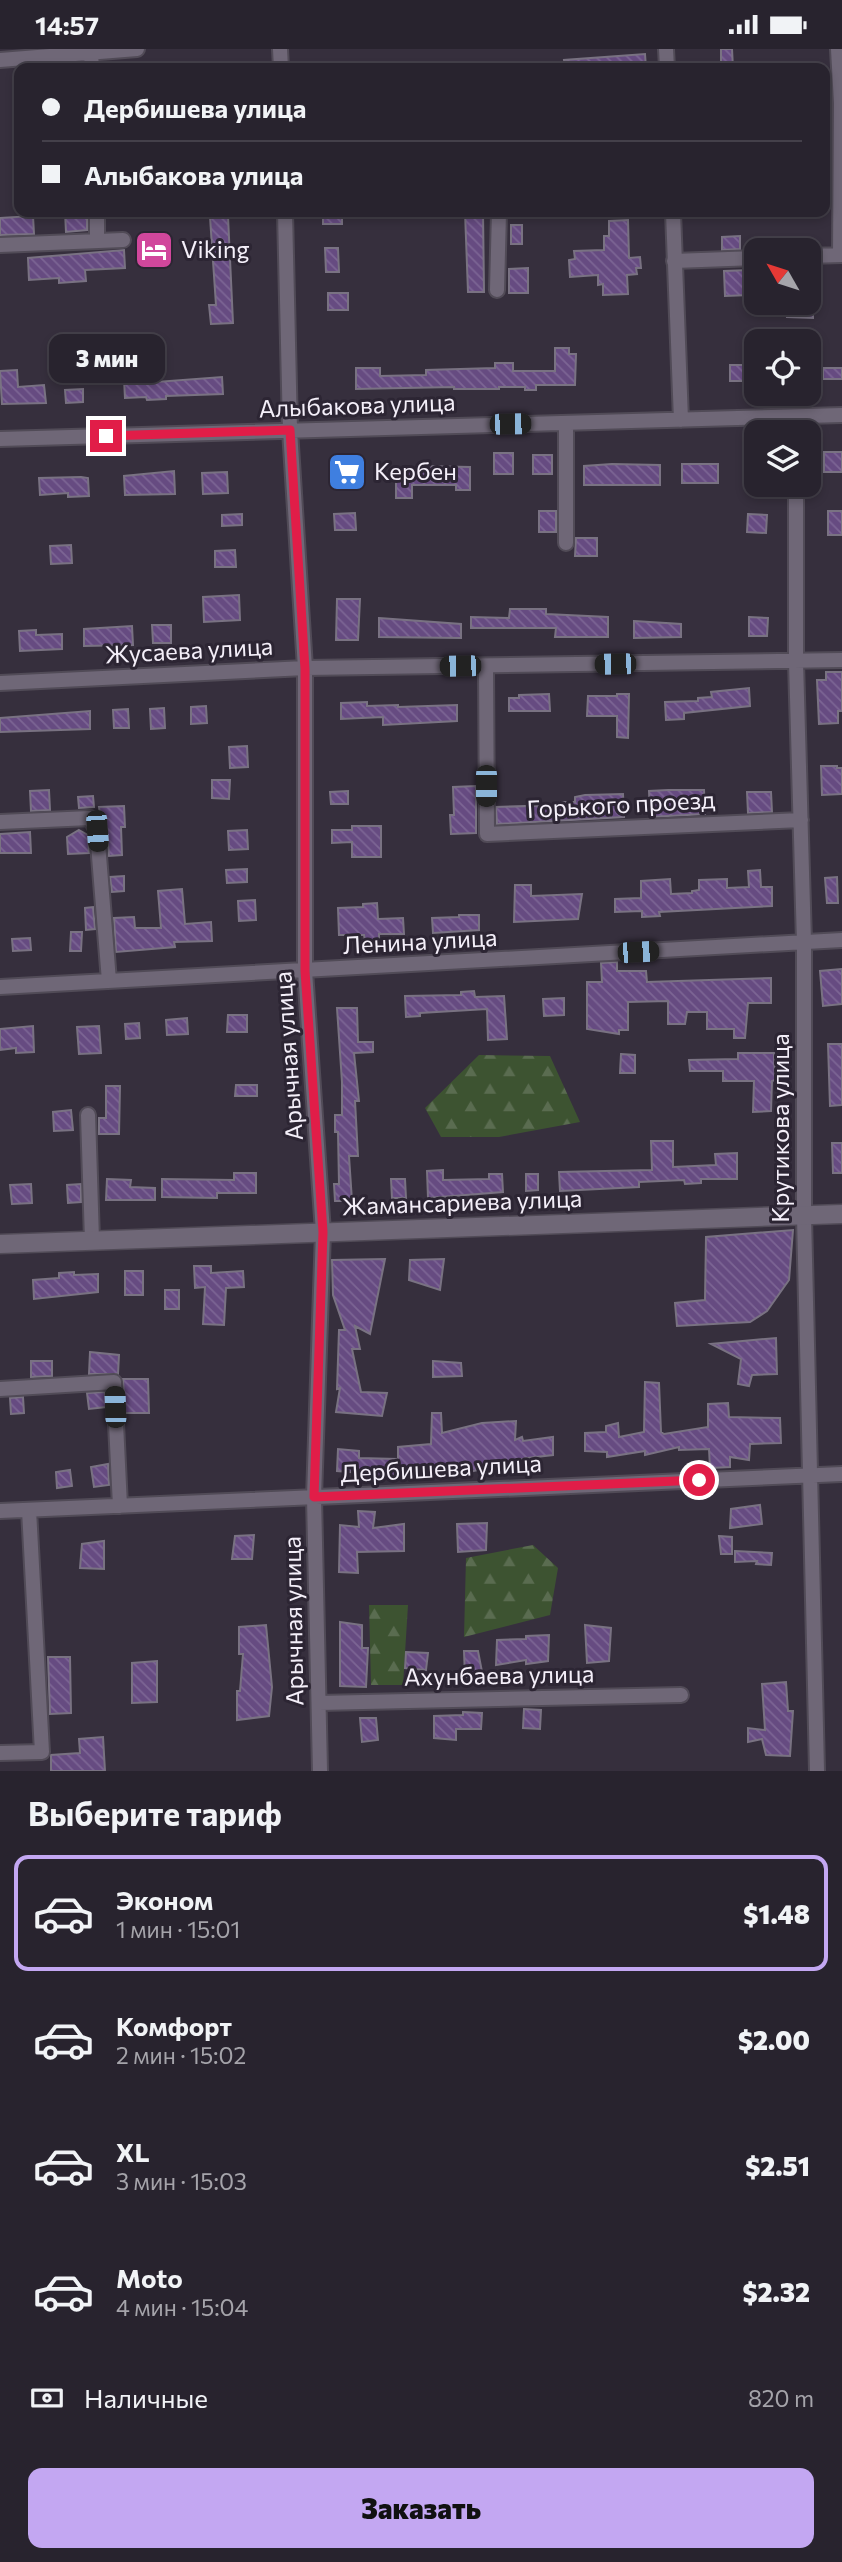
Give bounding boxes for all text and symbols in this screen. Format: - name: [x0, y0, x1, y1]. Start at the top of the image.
- text: 14:57: [35, 9, 99, 40]
- text: Дербишева улица: [84, 92, 306, 123]
- text: Алыбакова улица: [84, 159, 303, 190]
- hotel icon: Viking: [133, 229, 175, 271]
- place label: Viking: [181, 234, 250, 263]
- north arrow: [744, 238, 821, 315]
- map controls: [744, 238, 821, 497]
- button: locate: [744, 329, 821, 406]
- callout: 3 мин: [48, 335, 164, 383]
- text: 3 мин: [76, 344, 138, 372]
- street label: Алыбакова улица: [258, 387, 456, 422]
- car: [489, 413, 532, 435]
- route end: [90, 420, 122, 452]
- button: layers: [744, 420, 821, 497]
- supermarket icon: Кербен: [326, 451, 368, 493]
- place label: Кербен: [374, 456, 457, 485]
- street label: Жусаева улица: [104, 631, 274, 668]
- car: [594, 653, 637, 675]
- car: [439, 655, 482, 677]
- car: [476, 765, 497, 807]
- street label: Горького проезд: [526, 784, 716, 823]
- car: [86, 809, 109, 853]
- street label: Ленина улица: [342, 922, 498, 959]
- car: [617, 940, 660, 964]
- street label: Арычная улица: [267, 970, 308, 1142]
- street label: Крутикова улица: [765, 1033, 794, 1223]
- street label: Жамансариева улица: [341, 1183, 583, 1220]
- car: [104, 1386, 127, 1428]
- street label: Дербишева улица: [339, 1448, 542, 1487]
- route start: [683, 1464, 715, 1496]
- street label: Арычная улица: [277, 1536, 308, 1706]
- street label: Ахунбаева улица: [403, 1658, 594, 1691]
- text: Выберите тариф: [28, 1793, 282, 1833]
- icon: car: [32, 1882, 95, 1945]
- text: Эконом: [116, 1884, 213, 1915]
- text: $1.48: [743, 1898, 810, 1929]
- text: 1 мин · 15:01: [116, 1915, 240, 1943]
- icon: car: [32, 2008, 95, 2071]
- text: Комфорт: [116, 2010, 232, 2041]
- text: $2.00: [738, 2024, 810, 2055]
- text: 2 мин · 15:02: [116, 2041, 246, 2069]
- icon: car: [32, 2134, 95, 2197]
- text: XL: [116, 2136, 150, 2167]
- text: $2.51: [745, 2150, 810, 2181]
- text: 3 мин · 15:03: [116, 2167, 247, 2195]
- icon: car: [32, 2260, 95, 2323]
- text: Moto: [116, 2262, 183, 2293]
- text: $2.32: [742, 2276, 810, 2307]
- text: 4 мин · 15:04: [116, 2293, 248, 2321]
- icon: cash: [28, 2379, 66, 2417]
- text: Наличные: [84, 2382, 208, 2413]
- text: 820 m: [748, 2384, 814, 2412]
- button: Заказать: [28, 2468, 814, 2548]

